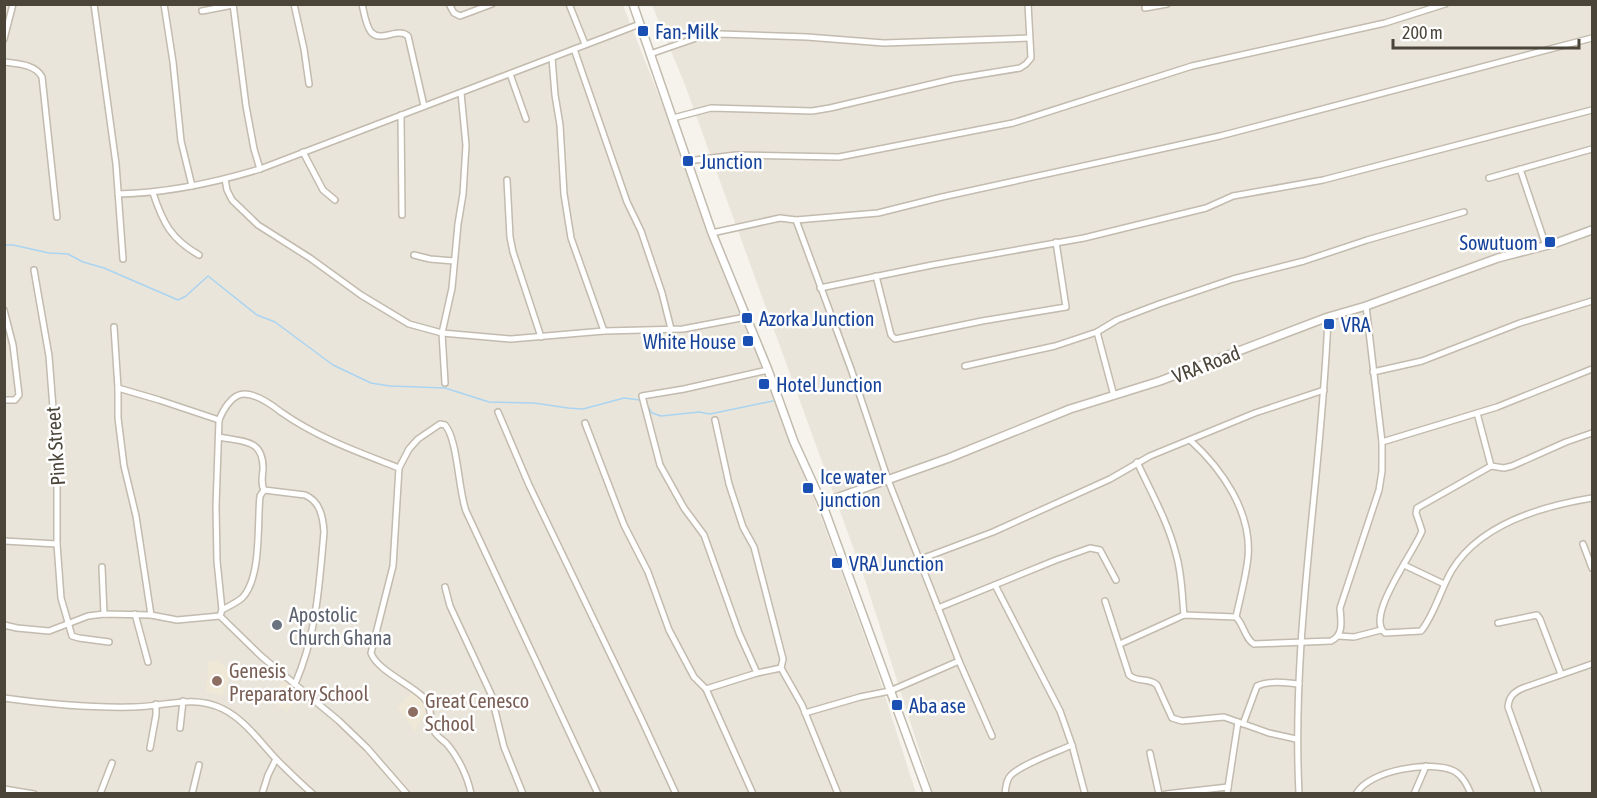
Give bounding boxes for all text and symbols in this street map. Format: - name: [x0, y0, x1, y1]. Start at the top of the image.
- scale bar: [1393, 12, 1579, 50]
- place label: Fan-Milk: [655, 20, 719, 43]
- text: 200 m: [1402, 22, 1443, 43]
- marker: Fan-Milk: [636, 24, 650, 38]
- place label: Junction: [700, 150, 763, 173]
- marker: Junction: [681, 154, 695, 168]
- place label: Sowutuom: [1460, 231, 1538, 254]
- marker: Sowutuom: [1543, 235, 1557, 249]
- place label: Azorka Junction: [759, 307, 875, 330]
- marker: Azorka Junction: [740, 311, 754, 325]
- place label: VRA: [1341, 313, 1371, 336]
- marker: VRA: [1322, 317, 1336, 331]
- place label: White House: [643, 330, 736, 353]
- marker: White House: [741, 334, 755, 348]
- street label: VRA Road: [1169, 341, 1243, 387]
- place label: Hotel Junction: [776, 373, 882, 396]
- marker: Hotel Junction: [757, 377, 771, 391]
- street label: Pink Street: [41, 405, 69, 486]
- place label: Ice water junction: [819, 465, 887, 511]
- marker: Ice water junction: [801, 481, 815, 495]
- place label: VRA Junction: [849, 552, 944, 575]
- marker: VRA Junction: [830, 556, 844, 570]
- place label: Apostolic Church Ghana: [289, 603, 392, 649]
- marker: Apostolic Church Ghana: [270, 618, 284, 632]
- place label: Genesis Preparatory School: [229, 659, 369, 705]
- marker: Genesis Preparatory School: [210, 674, 224, 688]
- place label: Great Cenesco School: [425, 689, 529, 735]
- place label: Aba ase: [909, 694, 966, 717]
- marker: Aba ase: [890, 698, 904, 712]
- marker: Great Cenesco School: [406, 705, 420, 719]

